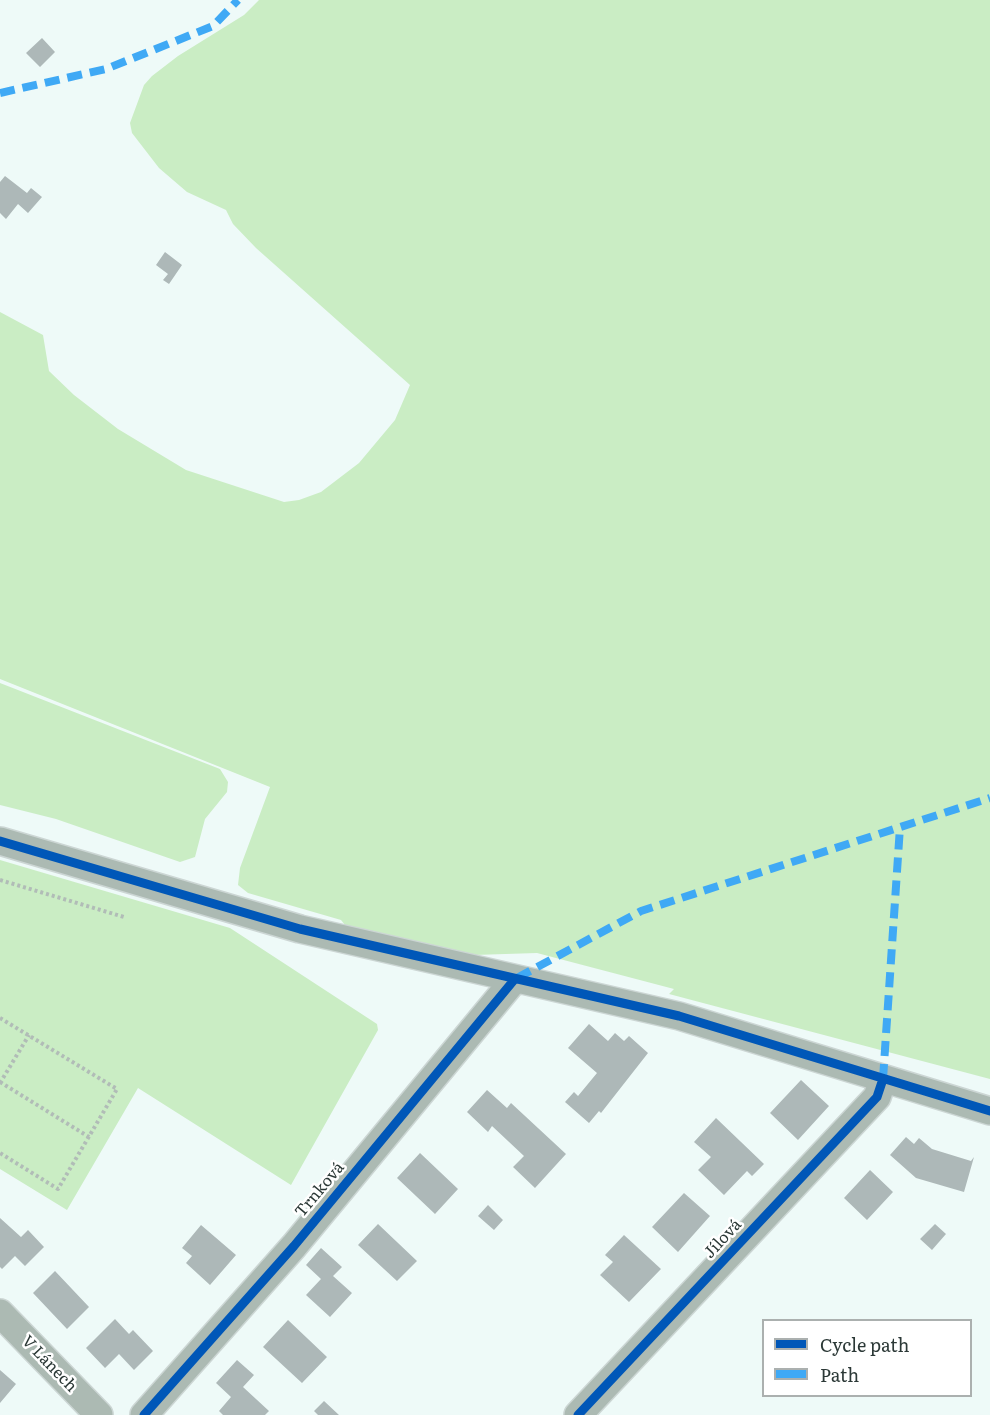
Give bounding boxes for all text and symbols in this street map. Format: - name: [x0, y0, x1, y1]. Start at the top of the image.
- street label: Trnková: [291, 1158, 349, 1222]
- street label: Jílová: [700, 1216, 746, 1262]
- legend: [762, 1319, 972, 1397]
- text: Cycle path: [820, 1331, 909, 1358]
- street label: V Lánech: [17, 1332, 81, 1396]
- text: Path: [820, 1361, 859, 1388]

